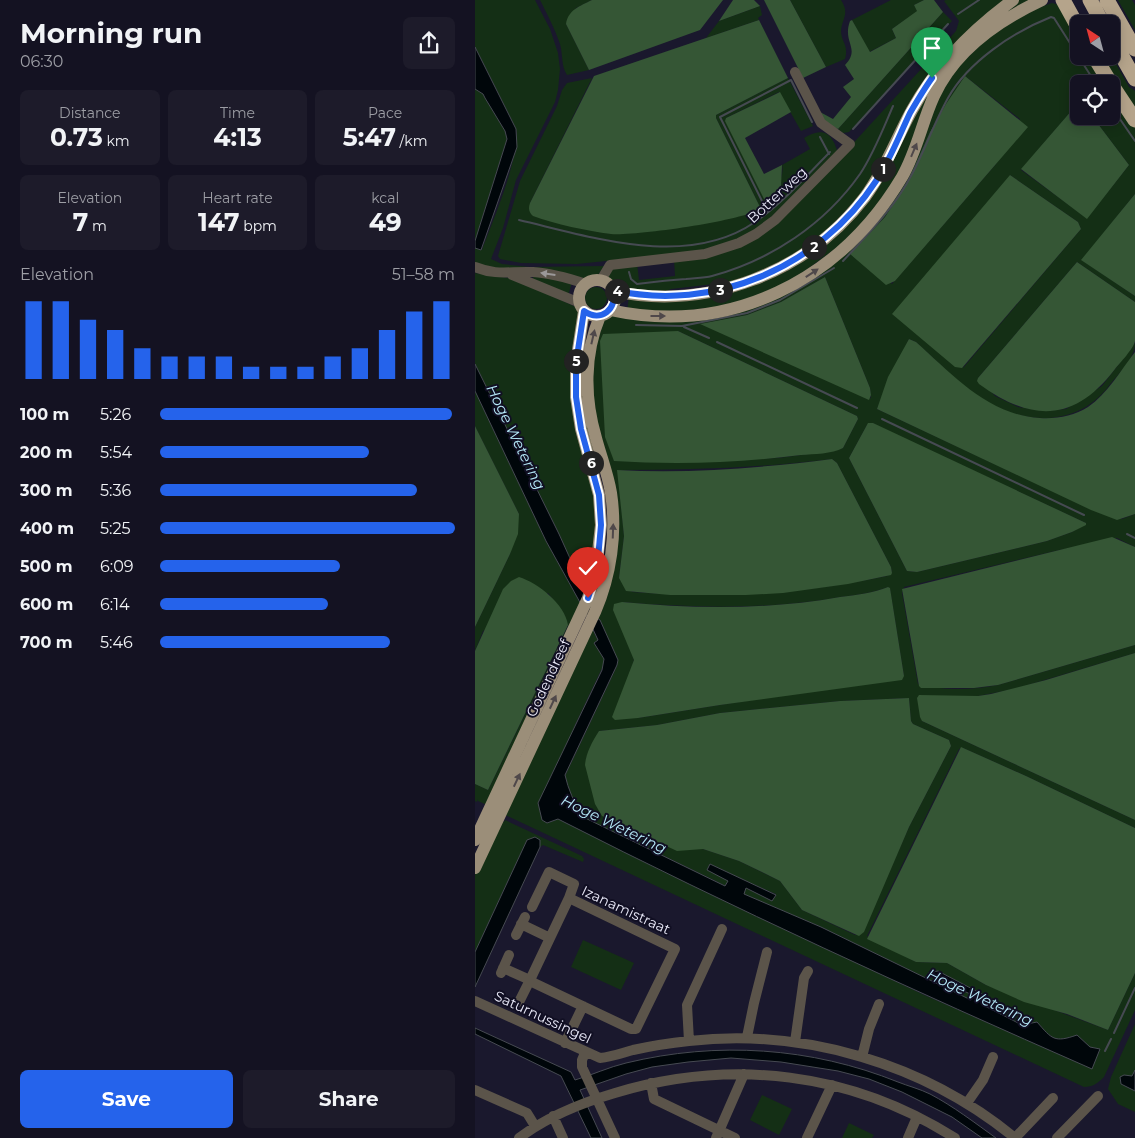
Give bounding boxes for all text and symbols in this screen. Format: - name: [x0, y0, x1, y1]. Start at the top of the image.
- north arrow: [1070, 15, 1120, 65]
- map controls: [1070, 15, 1120, 125]
- text: Morning run: [20, 16, 202, 50]
- button: share: [403, 17, 455, 69]
- pin: [911, 27, 953, 78]
- icon: arrive: [918, 34, 946, 62]
- text: 06:30: [20, 52, 63, 71]
- button: locate: [1070, 75, 1120, 125]
- text: Distance: [59, 104, 121, 122]
- text: Time: [220, 104, 255, 122]
- text: Pace: [368, 104, 402, 122]
- text: 0.73: [50, 122, 103, 152]
- text: 4:13: [213, 122, 262, 152]
- text: 5:47: [343, 122, 396, 152]
- text: km: [103, 132, 130, 150]
- text: /km: [396, 132, 428, 150]
- one-way arrow: [911, 143, 919, 157]
- pin: 1: [871, 156, 895, 182]
- text: 1: [881, 160, 886, 178]
- street label: Botterweg: [744, 163, 810, 227]
- text: Elevation: [57, 189, 122, 207]
- text: Heart rate: [202, 189, 273, 207]
- text: kcal: [371, 189, 399, 207]
- text: 7: [73, 207, 88, 237]
- text: 147: [198, 207, 239, 237]
- text: 49: [369, 207, 402, 237]
- text: m: [88, 217, 107, 235]
- text: bpm: [239, 217, 277, 235]
- pin: 2: [801, 234, 827, 260]
- text: 2: [810, 238, 819, 256]
- text: Elevation: [20, 265, 94, 284]
- text: 51–58 m: [392, 265, 455, 284]
- one-way arrow: [805, 268, 819, 278]
- one-way arrow: [539, 270, 555, 278]
- pin: 4: [605, 278, 629, 304]
- pin: 3: [707, 278, 733, 302]
- text: 3: [716, 281, 725, 299]
- text: 4: [613, 282, 622, 300]
- one-way arrow: [650, 312, 666, 320]
- one-way arrow: [589, 330, 597, 345]
- pin: 5: [563, 348, 589, 374]
- text: 5: [572, 352, 581, 370]
- water label: Hoge Wetering: [482, 381, 550, 493]
- text: 100 m: [20, 405, 69, 424]
- text: 5:26: [100, 405, 131, 424]
- text: 200 m: [20, 443, 72, 462]
- text: 5:54: [100, 443, 132, 462]
- pin: 6: [579, 450, 603, 476]
- text: 6: [587, 454, 596, 472]
- text: 300 m: [20, 481, 73, 500]
- text: 5:36: [100, 481, 131, 500]
- text: 400 m: [20, 519, 74, 538]
- text: 5:25: [100, 519, 131, 538]
- one-way arrow: [609, 523, 617, 539]
- pin: [567, 547, 609, 598]
- icon: check: [574, 554, 602, 582]
- text: 500 m: [20, 557, 73, 576]
- text: 6:09: [100, 557, 133, 576]
- text: 600 m: [20, 595, 73, 614]
- text: 6:14: [100, 595, 130, 614]
- text: 700 m: [20, 633, 73, 652]
- text: 5:46: [100, 633, 133, 652]
- street label: Godendreef: [522, 635, 574, 720]
- one-way arrow: [549, 695, 557, 710]
- one-way arrow: [513, 773, 521, 787]
- water label: Hoge Wetering: [558, 790, 670, 858]
- street label: Izanamistraat: [579, 882, 673, 939]
- water label: Hoge Wetering: [924, 964, 1036, 1030]
- street label: Saturnussingel: [492, 987, 594, 1047]
- button: Save: [20, 1070, 233, 1128]
- button: Share: [243, 1070, 455, 1128]

